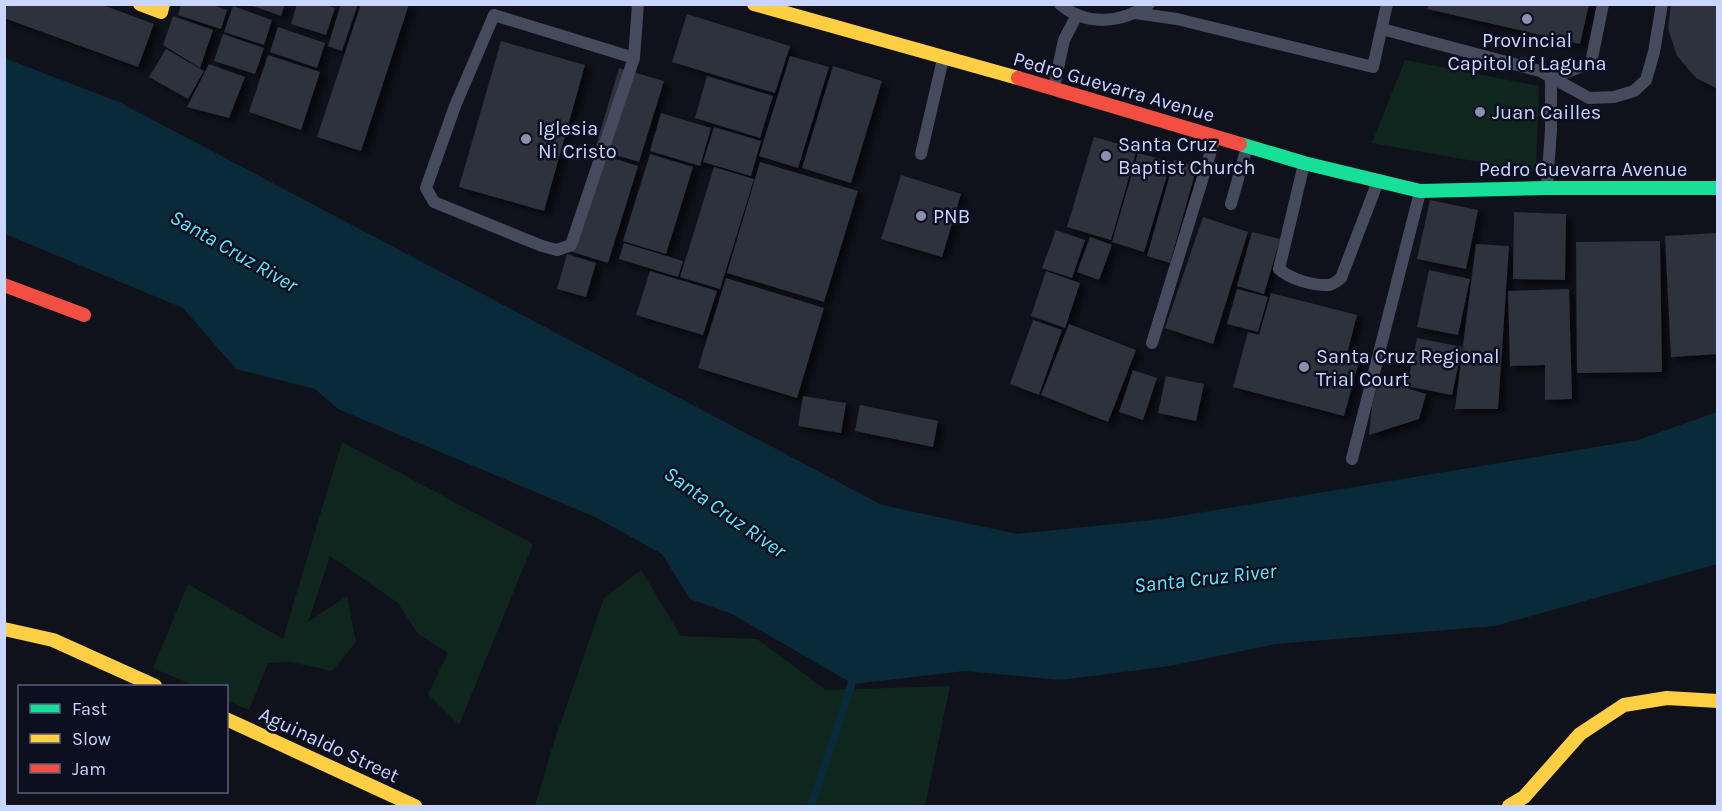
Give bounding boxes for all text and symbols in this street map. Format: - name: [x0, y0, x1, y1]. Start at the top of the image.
- marker: Provincial Capitol of Laguna: [1520, 12, 1534, 26]
- place label: Provincial Capitol of Laguna: [1447, 29, 1607, 75]
- street label: Pedro Guevarra Avenue: [1011, 47, 1217, 127]
- place label: Juan Cailles: [1492, 101, 1601, 124]
- marker: Juan Cailles: [1473, 105, 1487, 119]
- place label: Iglesia Ni Cristo: [538, 117, 617, 163]
- marker: Iglesia Ni Cristo: [519, 132, 533, 146]
- place label: Santa Cruz Baptist Church: [1118, 133, 1255, 179]
- marker: Santa Cruz Baptist Church: [1099, 149, 1113, 163]
- street label: Pedro Guevarra Avenue: [1479, 158, 1687, 181]
- water label: Santa Cruz River: [166, 205, 303, 298]
- place label: PNB: [933, 205, 970, 228]
- marker: PNB: [914, 209, 928, 223]
- place label: Santa Cruz Regional Trial Court: [1316, 345, 1500, 391]
- marker: Santa Cruz Regional Trial Court: [1297, 360, 1311, 374]
- water label: Santa Cruz River: [660, 461, 791, 563]
- water label: Santa Cruz River: [1133, 559, 1278, 597]
- legend: [18, 685, 228, 793]
- text: Fast: [72, 698, 107, 720]
- street label: Aguinaldo Street: [255, 702, 403, 788]
- text: Slow: [72, 728, 111, 750]
- text: Jam: [72, 758, 106, 780]

